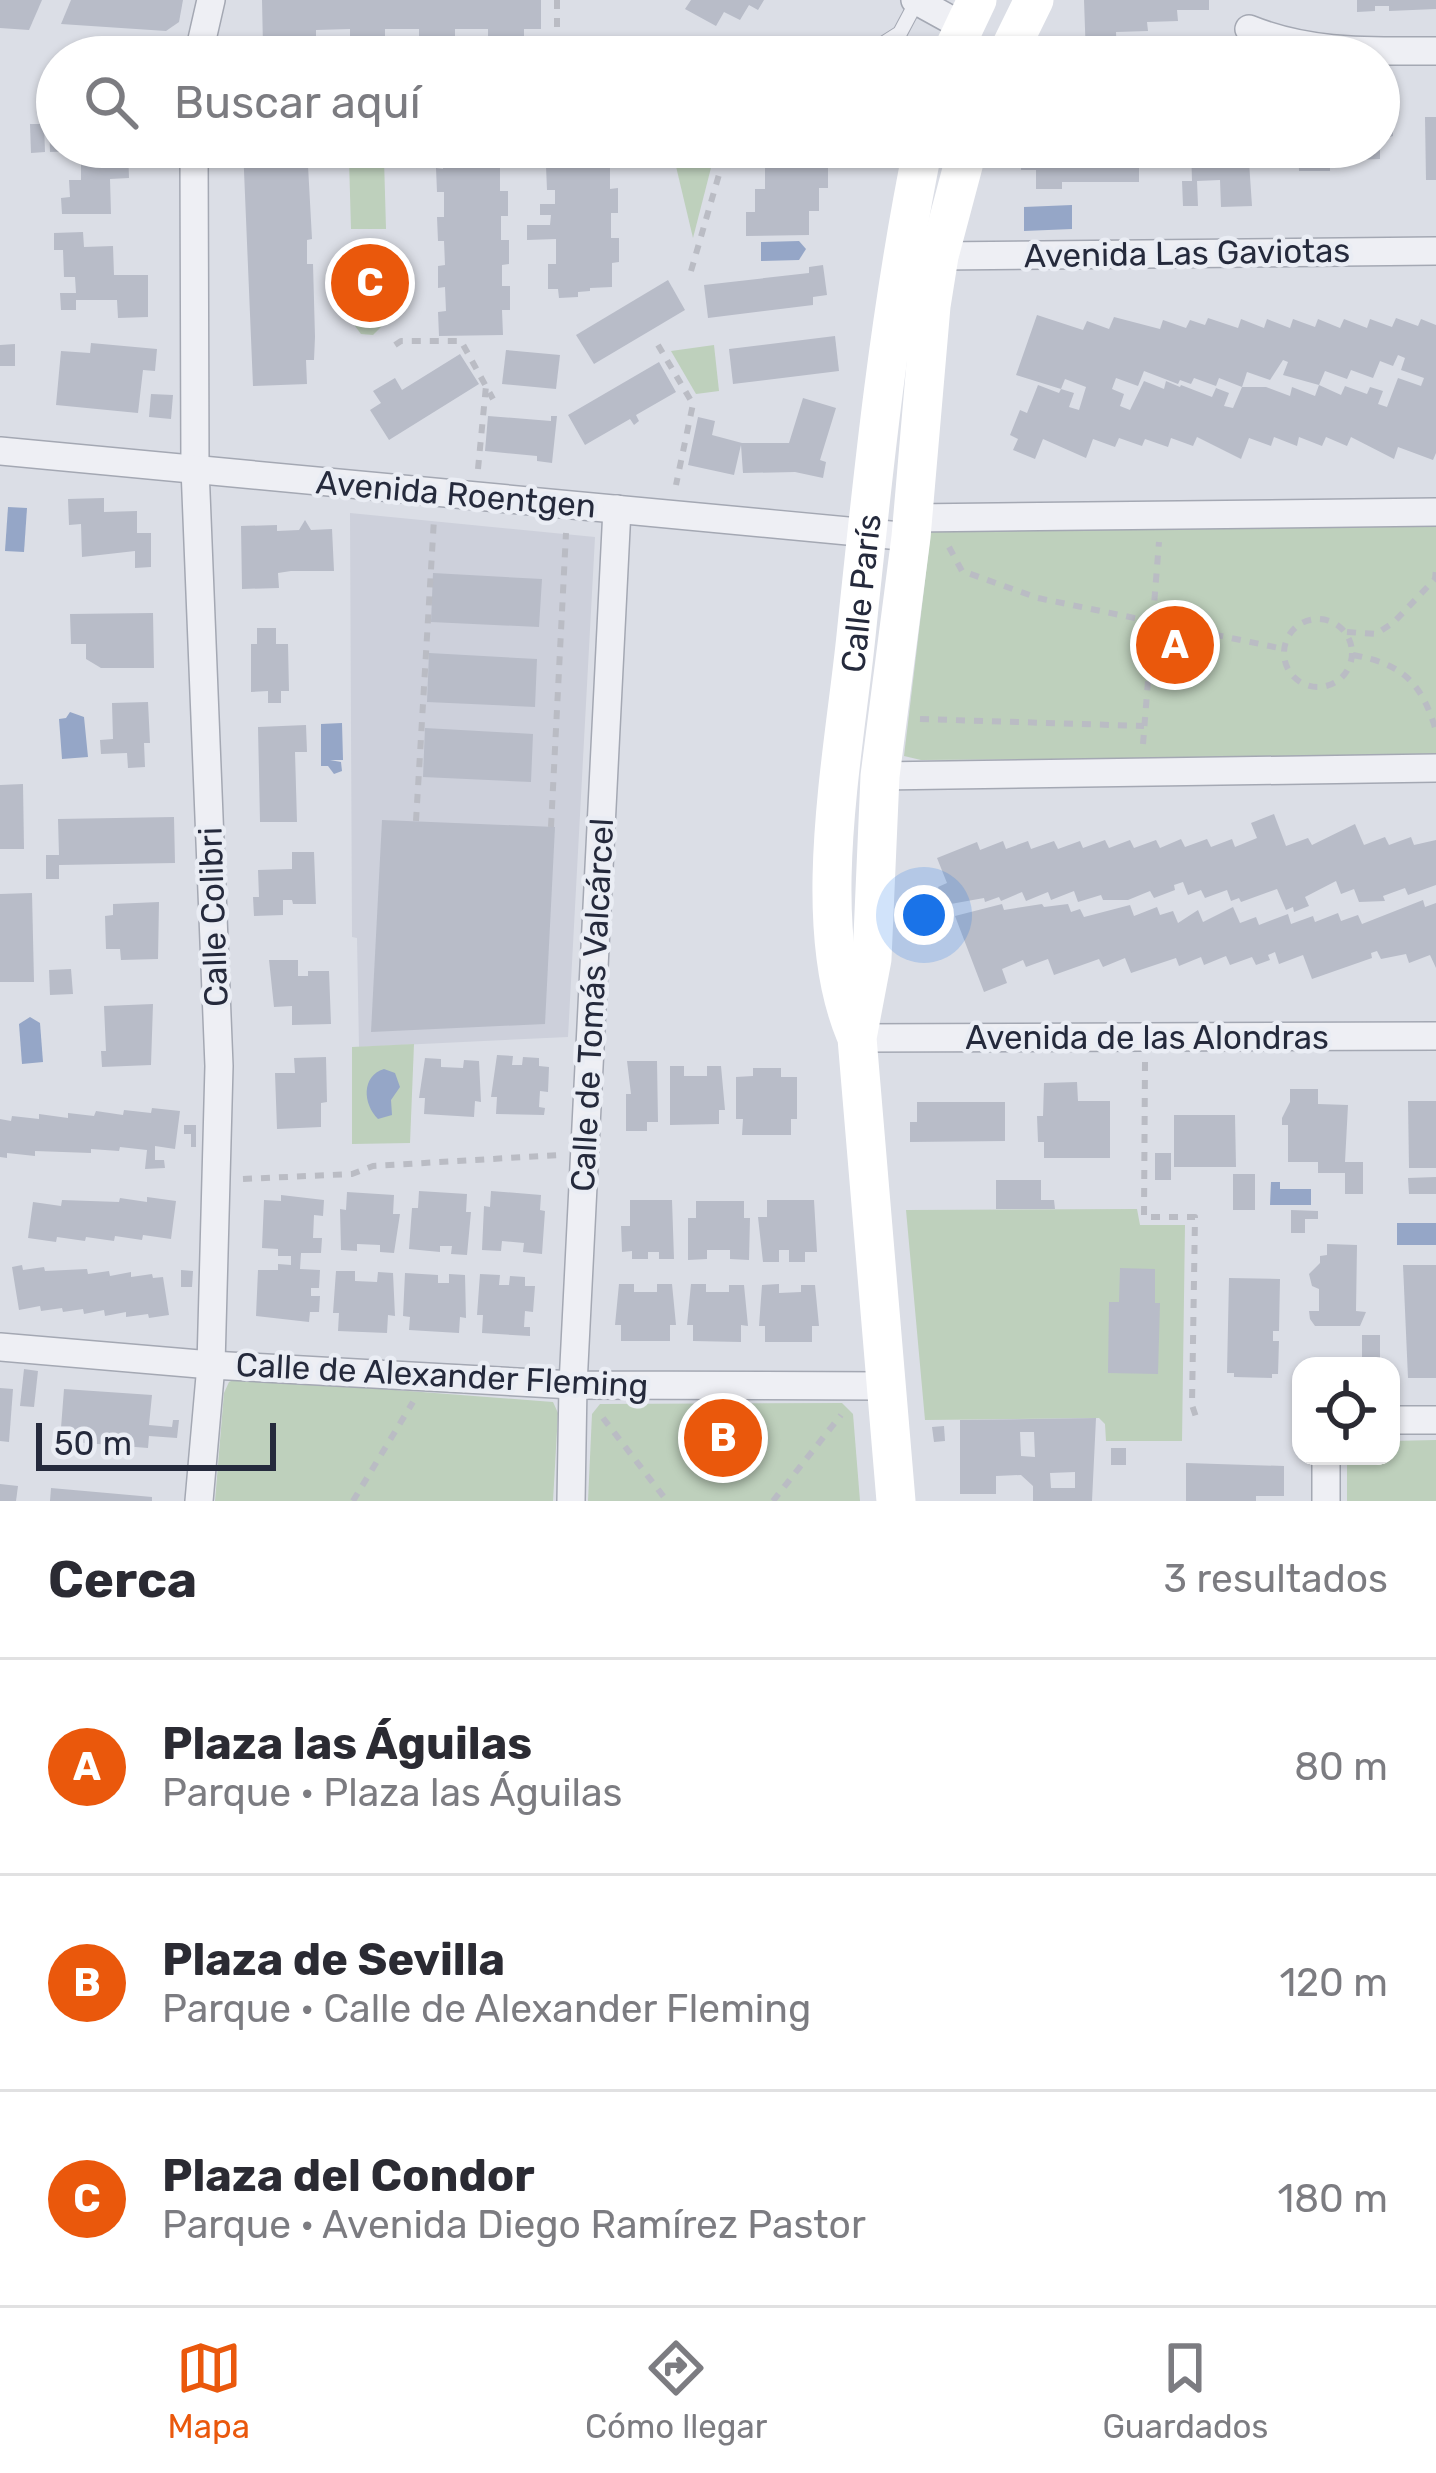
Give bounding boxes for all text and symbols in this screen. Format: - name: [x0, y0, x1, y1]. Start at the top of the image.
- search box: [36, 36, 1400, 168]
- icon: search: [78, 69, 144, 135]
- text: Buscar aquí: [174, 76, 421, 129]
- street label: Avenida Las Gaviotas: [1024, 231, 1350, 275]
- pin: C: [331, 238, 409, 328]
- street label: Avenida Roentgen: [314, 462, 598, 526]
- street label: Calle París: [833, 512, 888, 675]
- pin: A: [1136, 600, 1214, 690]
- street label: Calle de Tomás Valcárcel: [563, 817, 621, 1193]
- street label: Calle Colibri: [190, 826, 236, 1008]
- your location: [894, 885, 954, 945]
- street label: Avenida de las Alondras: [965, 1018, 1329, 1057]
- street label: Calle de Alexander Fleming: [235, 1345, 649, 1405]
- map controls: [1292, 1357, 1400, 1465]
- button: locate: [1292, 1357, 1400, 1465]
- pin: B: [684, 1393, 762, 1483]
- scale bar: [36, 1417, 276, 1470]
- text: 50 m: [54, 1424, 132, 1463]
- text: Cerca: [48, 1549, 197, 1610]
- text: 3 resultados: [1164, 1556, 1388, 1602]
- text: Plaza las Águilas: [162, 1717, 532, 1770]
- text: A: [73, 1744, 101, 1790]
- text: 80 m: [1294, 1744, 1388, 1790]
- text: Parque · Plaza las Águilas: [162, 1770, 623, 1816]
- text: Plaza de Sevilla: [162, 1933, 505, 1986]
- text: B: [73, 1960, 101, 2006]
- text: 120 m: [1279, 1960, 1388, 2006]
- text: Parque · Calle de Alexander Fleming: [162, 1986, 811, 2032]
- text: Plaza del Condor: [162, 2149, 535, 2202]
- text: C: [73, 2176, 101, 2222]
- text: 180 m: [1278, 2176, 1388, 2222]
- text: Parque · Avenida Diego Ramírez Pastor: [162, 2202, 866, 2248]
- tab: Mapa: [168, 2335, 250, 2446]
- tab: Cómo llegar: [585, 2335, 767, 2446]
- tab: Guardados: [1102, 2335, 1268, 2446]

